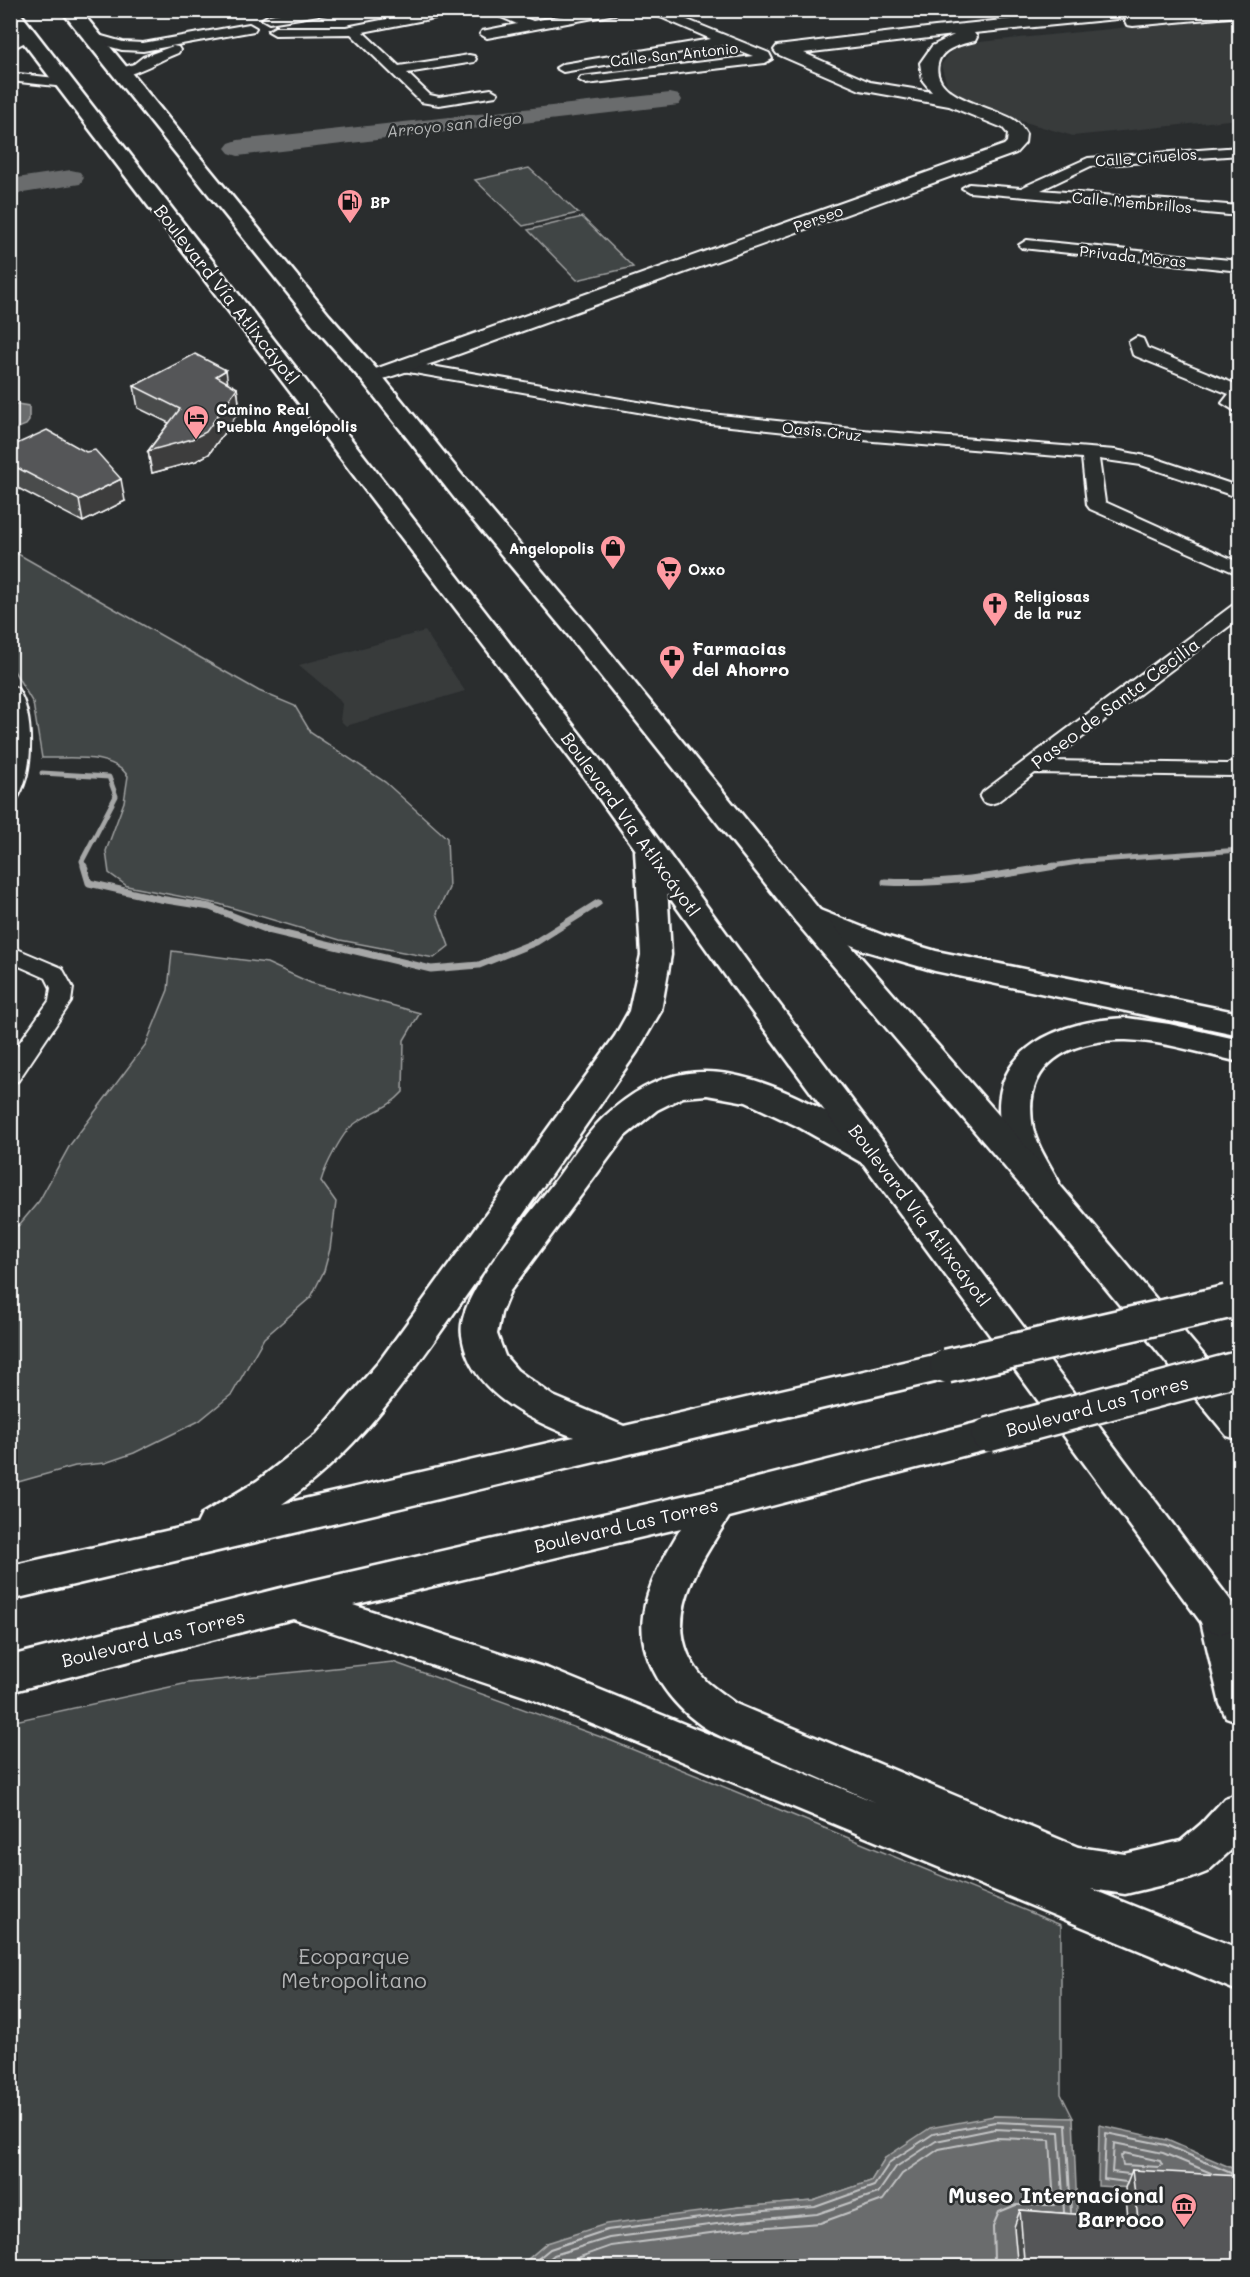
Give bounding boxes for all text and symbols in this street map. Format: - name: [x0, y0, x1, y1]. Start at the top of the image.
- street label: Calle San Antonio: [609, 37, 739, 71]
- water label: Arroyo san diego: [386, 106, 523, 141]
- street label: Calle Ciruelos: [1094, 143, 1198, 171]
- fuel station icon: BP: [335, 187, 365, 225]
- street label: Calle Membrillos: [1071, 187, 1193, 217]
- place label: BP: [370, 192, 390, 212]
- street label: Boulevard Vía Atlixcáyotl: [149, 199, 305, 389]
- street label: Perseo: [790, 200, 846, 236]
- street label: Privada Moras: [1079, 240, 1187, 272]
- place label: Camino Real Puebla Angelópolis: [216, 399, 357, 436]
- hotel icon: Camino Real Puebla Angelópolis: [181, 403, 211, 441]
- street label: Oasis Cruz: [781, 417, 863, 445]
- shop icon: Angelopolis: [598, 533, 628, 571]
- place label: Angelopolis: [509, 538, 594, 558]
- supermarket icon: Oxxo: [654, 554, 684, 592]
- place label: Oxxo: [688, 559, 725, 579]
- place label: Religiosas de la ruz: [1014, 586, 1090, 623]
- church icon: Religiosas de la ruz: [980, 590, 1010, 628]
- street label: Paseo de Santa Cecilia: [1026, 632, 1204, 774]
- place label: Farmacias del Ahorro: [692, 636, 789, 681]
- pharmacy icon: Farmacias del Ahorro: [657, 643, 687, 681]
- street label: Boulevard Vía Atlixcáyotl: [556, 727, 706, 921]
- street label: Boulevard Vía Atlixcáyotl: [844, 1119, 996, 1311]
- street label: Boulevard Las Torres: [1003, 1370, 1191, 1442]
- street label: Boulevard Las Torres: [532, 1492, 720, 1558]
- street label: Boulevard Las Torres: [59, 1604, 247, 1672]
- park label: Ecoparque Metropolitano: [281, 1942, 427, 1993]
- place label: Museo Internacional Barroco: [948, 2181, 1164, 2232]
- museum icon: Museo Internacional Barroco: [1169, 2191, 1199, 2229]

